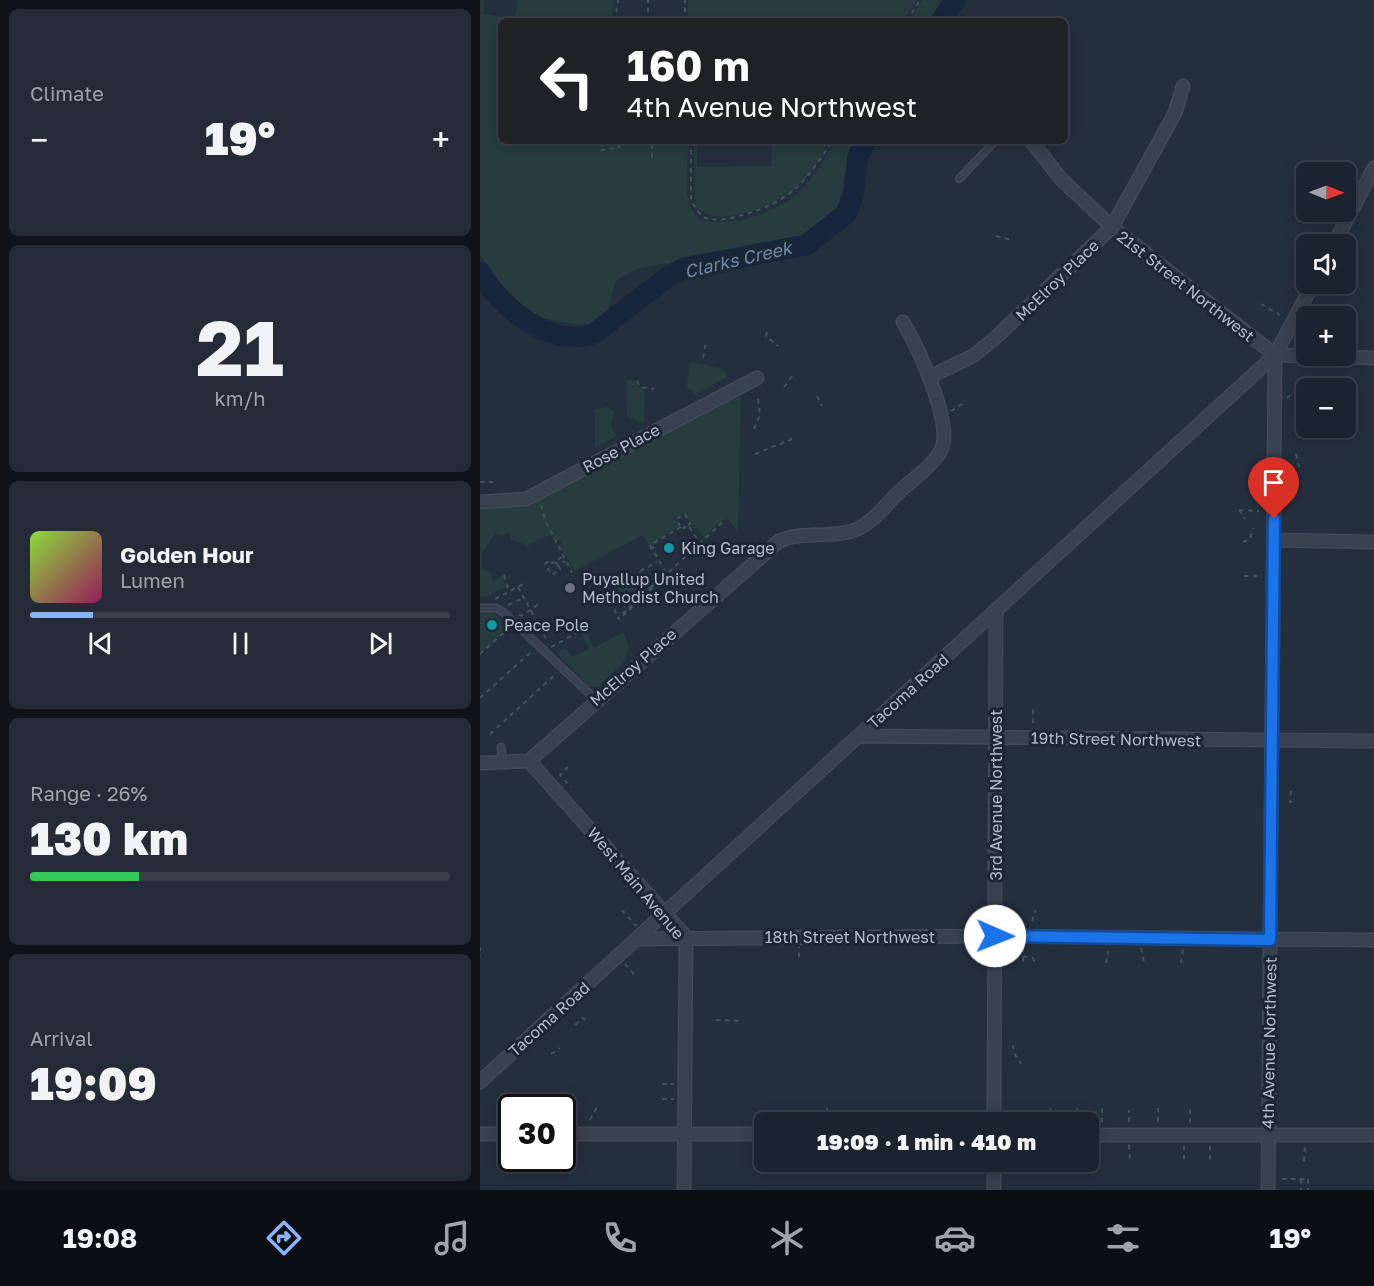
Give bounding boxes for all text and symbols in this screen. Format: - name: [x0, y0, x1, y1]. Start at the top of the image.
- text: 160 m: [627, 40, 750, 90]
- icon: left: [528, 42, 606, 120]
- text: Climate: [30, 81, 104, 105]
- text: 4th Avenue Northwest: [627, 91, 917, 123]
- text: 19°: [205, 111, 275, 165]
- text: −: [30, 120, 48, 159]
- text: +: [432, 120, 450, 159]
- north arrow: [1296, 162, 1356, 222]
- map controls: [1296, 162, 1356, 438]
- street label: 21st Street Northwest: [1113, 226, 1259, 346]
- button: sound: [1296, 234, 1356, 294]
- street label: McElroy Place: [1011, 235, 1103, 325]
- water label: Clarks Creek: [682, 236, 795, 282]
- text: 21: [196, 300, 284, 393]
- button: +: [1296, 306, 1356, 366]
- button: −: [1296, 378, 1356, 438]
- text: km/h: [215, 386, 265, 410]
- street label: Rose Place: [579, 419, 663, 477]
- pin: [1248, 457, 1299, 519]
- icon: arrive: [1257, 466, 1290, 499]
- place label: King Garage: [681, 538, 775, 558]
- text: Golden Hour: [120, 541, 254, 568]
- marker: King Garage: [662, 541, 676, 555]
- text: Lumen: [120, 568, 185, 592]
- place label: Puyallup United Methodist Church: [582, 569, 719, 607]
- marker: Puyallup United Methodist Church: [563, 581, 577, 595]
- place label: Peace Pole: [504, 615, 589, 635]
- marker: Peace Pole: [485, 618, 499, 632]
- street label: McElroy Place: [586, 624, 680, 710]
- icon: previous: [84, 627, 117, 660]
- icon: pause: [224, 627, 257, 660]
- icon: next: [364, 627, 397, 660]
- street label: Tacoma Road: [863, 649, 953, 733]
- street label: 3rd Avenue Northwest: [986, 709, 1006, 881]
- street label: 19th Street Northwest: [1031, 728, 1201, 750]
- text: Range · 26%: [30, 781, 147, 805]
- text: 130 km: [30, 811, 188, 865]
- street label: West Main Avenue: [583, 823, 689, 943]
- position arrow: [963, 904, 1027, 968]
- street label: 18th Street Northwest: [765, 927, 935, 947]
- street label: 4th Avenue Northwest: [1258, 957, 1280, 1129]
- street label: Tacoma Road: [504, 977, 594, 1061]
- text: Arrival: [30, 1026, 93, 1050]
- text: 19:09: [30, 1056, 157, 1110]
- speed limit sign: 30: [498, 1094, 576, 1172]
- text: 19:09 · 1 min · 410 m: [817, 1128, 1036, 1155]
- icon: directions: [263, 1217, 305, 1259]
- icon: music: [431, 1217, 473, 1259]
- icon: phone: [599, 1217, 641, 1259]
- icon: climate: [766, 1217, 808, 1259]
- icon: car: [934, 1217, 976, 1259]
- icon: filters: [1102, 1217, 1144, 1259]
- text: 19:08: [63, 1222, 137, 1254]
- text: 19°: [1270, 1222, 1311, 1254]

